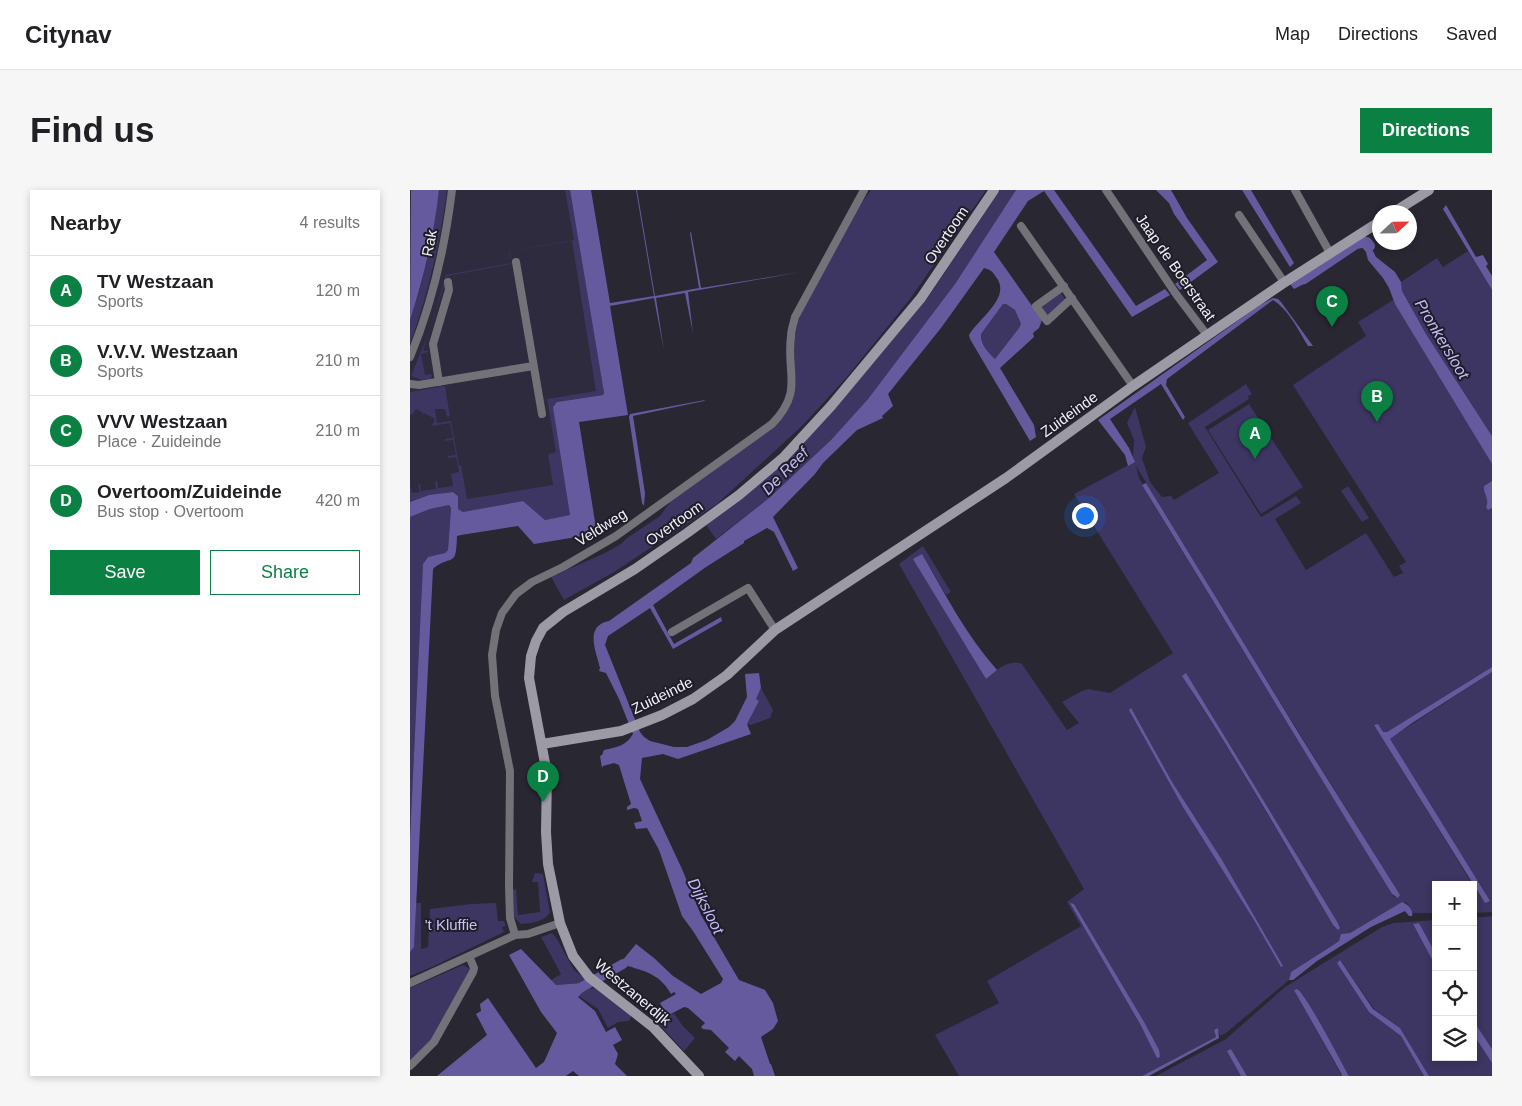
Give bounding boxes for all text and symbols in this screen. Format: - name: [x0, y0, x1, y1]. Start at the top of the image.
- text: Citynav: [25, 21, 112, 48]
- text: Map: [1275, 24, 1310, 44]
- text: Directions: [1338, 24, 1418, 44]
- text: Saved: [1446, 24, 1497, 44]
- button: Directions: [1360, 108, 1492, 153]
- text: Find us: [30, 110, 154, 149]
- street label: Overtoom: [921, 203, 971, 267]
- north arrow: [1372, 205, 1417, 250]
- street label: Jaap de Boerstraat: [1133, 210, 1220, 324]
- text: Nearby: [50, 211, 121, 234]
- text: 4 results: [300, 214, 360, 231]
- street label: Rak: [418, 228, 440, 258]
- text: TV Westzaan: [97, 271, 214, 292]
- text: A: [60, 282, 72, 299]
- text: 120 m: [316, 282, 360, 299]
- pin: C: [1316, 286, 1348, 327]
- text: Sports: [97, 293, 143, 310]
- water label: Pronkersloot: [1412, 296, 1473, 382]
- text: V.V.V. Westzaan: [97, 341, 238, 362]
- text: B: [60, 352, 72, 369]
- text: 210 m: [316, 352, 360, 369]
- text: Sports: [97, 363, 143, 380]
- pin: B: [1361, 381, 1393, 422]
- street label: Zuideinde: [1037, 388, 1101, 440]
- text: VVV Westzaan: [97, 411, 228, 432]
- pin: A: [1239, 418, 1271, 459]
- text: C: [60, 422, 72, 439]
- text: 210 m: [316, 422, 360, 439]
- text: Place · Zuideinde: [97, 433, 222, 450]
- water label: De Reef: [758, 443, 813, 498]
- text: Overtoom/Zuideinde: [97, 481, 282, 502]
- text: D: [60, 492, 72, 509]
- text: 420 m: [316, 492, 360, 509]
- street label: Overtoom: [642, 497, 706, 549]
- text: Bus stop · Overtoom: [97, 503, 244, 520]
- your location: [1072, 503, 1098, 529]
- street label: Veldweg: [572, 505, 630, 549]
- button: Save: [50, 550, 200, 595]
- button: Share: [210, 550, 360, 595]
- street label: Zuideinde: [629, 673, 695, 717]
- pin: D: [527, 761, 559, 802]
- water label: Dijksloot: [685, 875, 728, 937]
- map controls: [1432, 881, 1477, 1061]
- button: +: [1432, 881, 1477, 926]
- park label: 't Kluffie: [425, 916, 477, 933]
- button: −: [1432, 926, 1477, 971]
- street label: Westzanerdijk: [592, 955, 675, 1029]
- button: locate: [1432, 971, 1477, 1016]
- button: layers: [1432, 1016, 1477, 1061]

